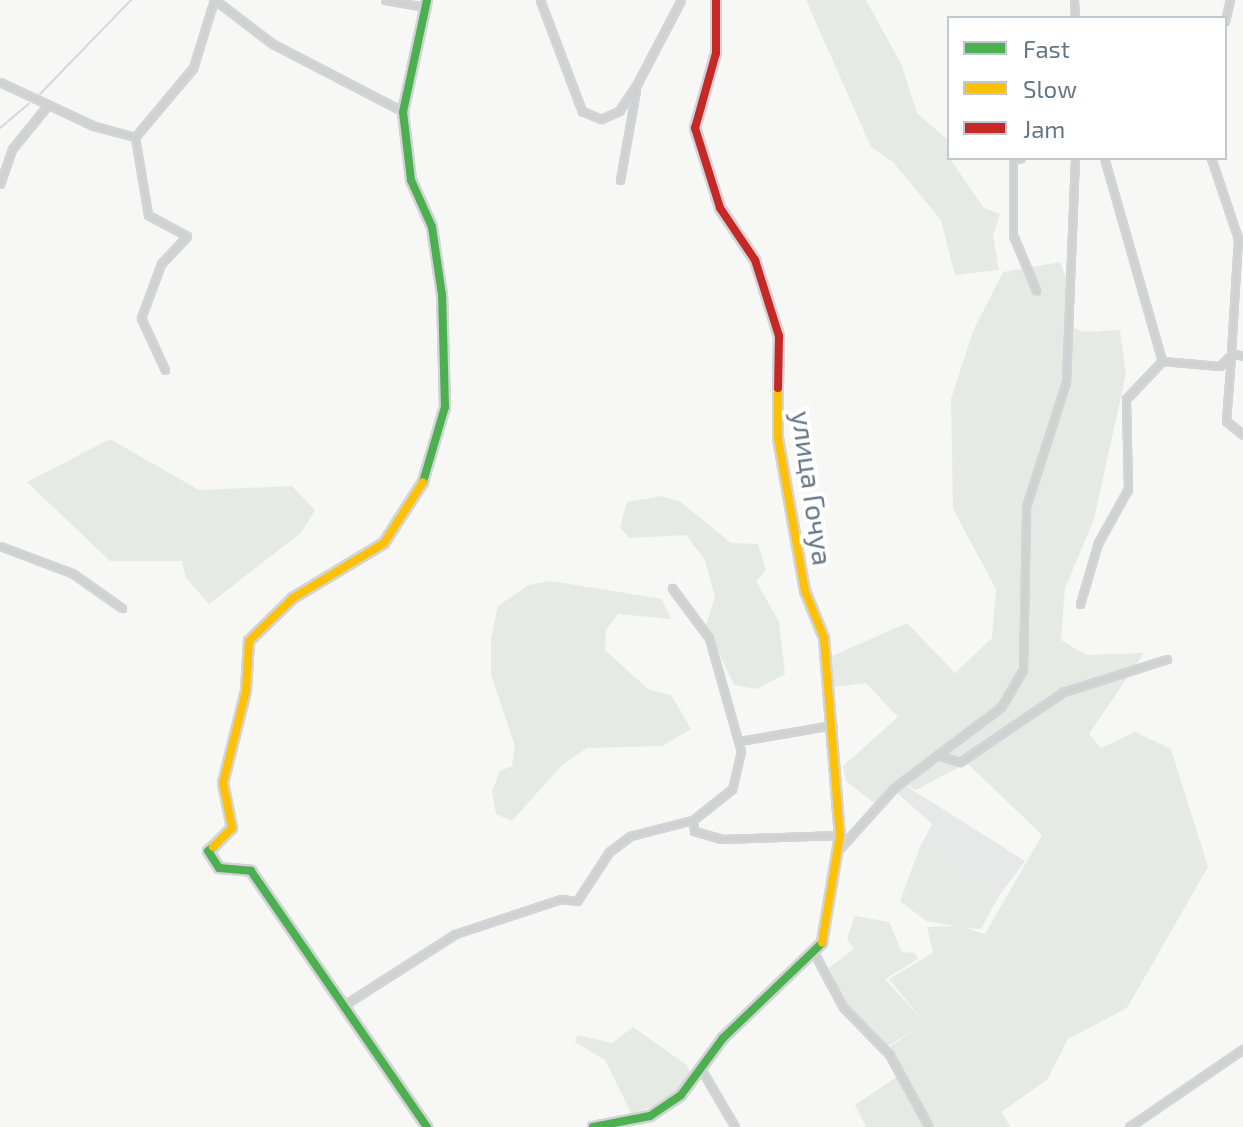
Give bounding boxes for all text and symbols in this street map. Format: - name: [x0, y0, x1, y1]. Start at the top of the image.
- legend: [947, 16, 1227, 160]
- text: Fast: [1023, 34, 1070, 63]
- text: Slow: [1023, 74, 1077, 103]
- text: Jam: [1023, 114, 1065, 143]
- street label: улица Гочуа: [786, 409, 840, 567]

